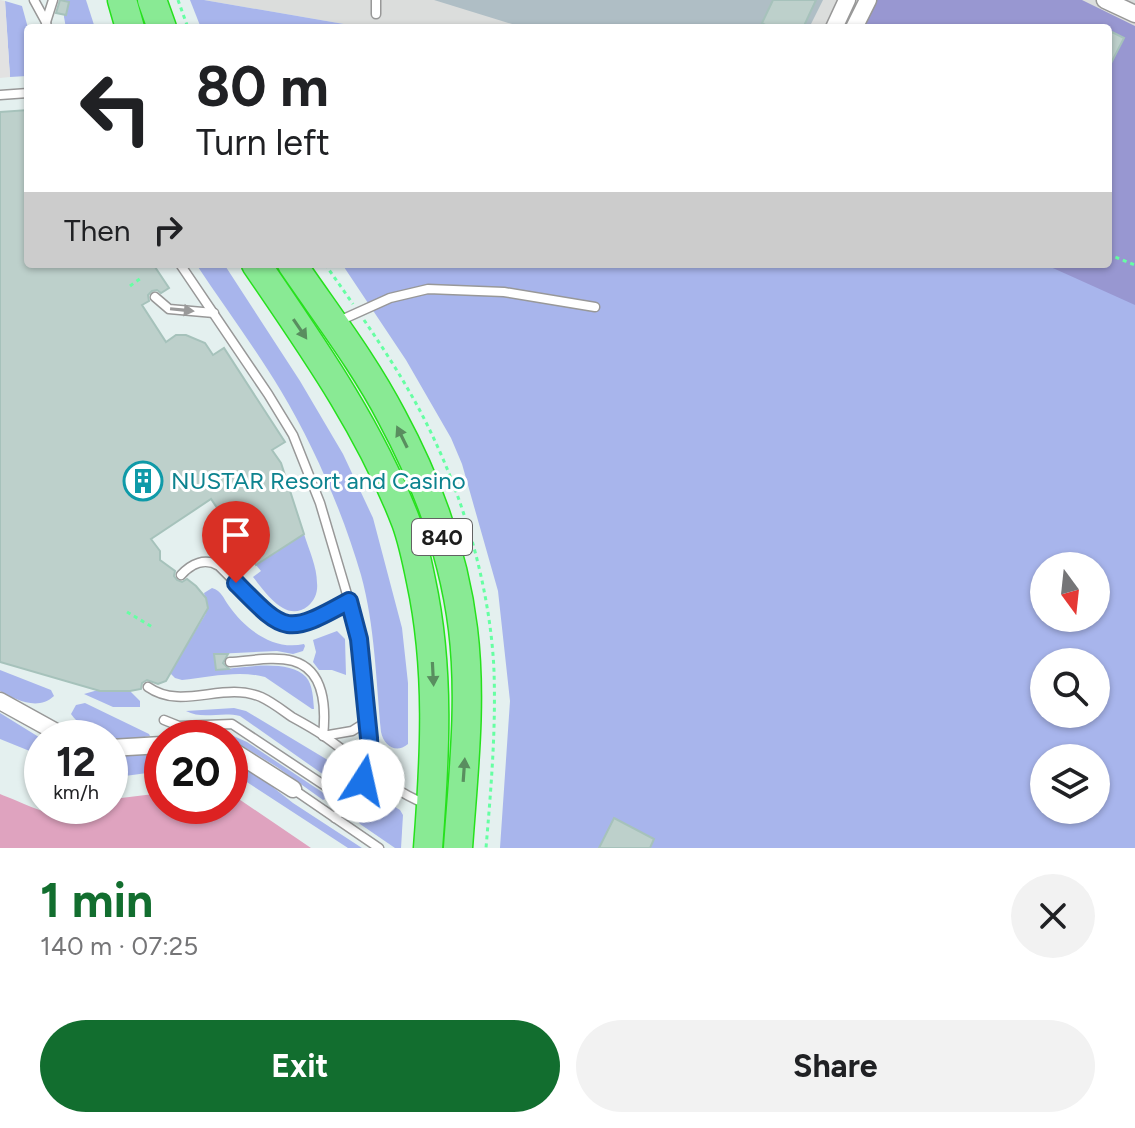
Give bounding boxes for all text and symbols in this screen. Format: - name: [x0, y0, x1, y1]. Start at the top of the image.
- text: 80 m: [196, 53, 329, 120]
- icon: left: [64, 56, 168, 160]
- text: Turn left: [196, 121, 330, 164]
- icon: right: [146, 208, 190, 252]
- text: Then: [64, 212, 130, 249]
- one-way arrow: [170, 303, 195, 316]
- one-way arrow: [292, 318, 307, 339]
- one-way arrow: [395, 425, 409, 448]
- building icon: NUSTAR Resort and Casino: [122, 460, 164, 502]
- place label: NUSTAR Resort and Casino: [171, 466, 466, 495]
- pin: [202, 501, 270, 583]
- icon: arrive: [214, 513, 258, 557]
- road number: 840: [412, 519, 472, 555]
- north arrow: [1030, 552, 1110, 632]
- map controls: [1030, 552, 1110, 824]
- button: search: [1030, 648, 1110, 728]
- one-way arrow: [427, 662, 440, 687]
- speed limit sign: 20: [144, 720, 248, 824]
- text: 12: [56, 738, 96, 786]
- position arrow: [321, 739, 405, 823]
- button: layers: [1030, 744, 1110, 824]
- one-way arrow: [458, 757, 471, 782]
- text: km/h: [53, 780, 99, 804]
- text: 1 min: [40, 871, 153, 929]
- button: close: [1011, 874, 1095, 958]
- text: 140 m · 07:25: [40, 930, 198, 962]
- button: Exit: [40, 1020, 560, 1112]
- button: Share: [576, 1020, 1095, 1112]

